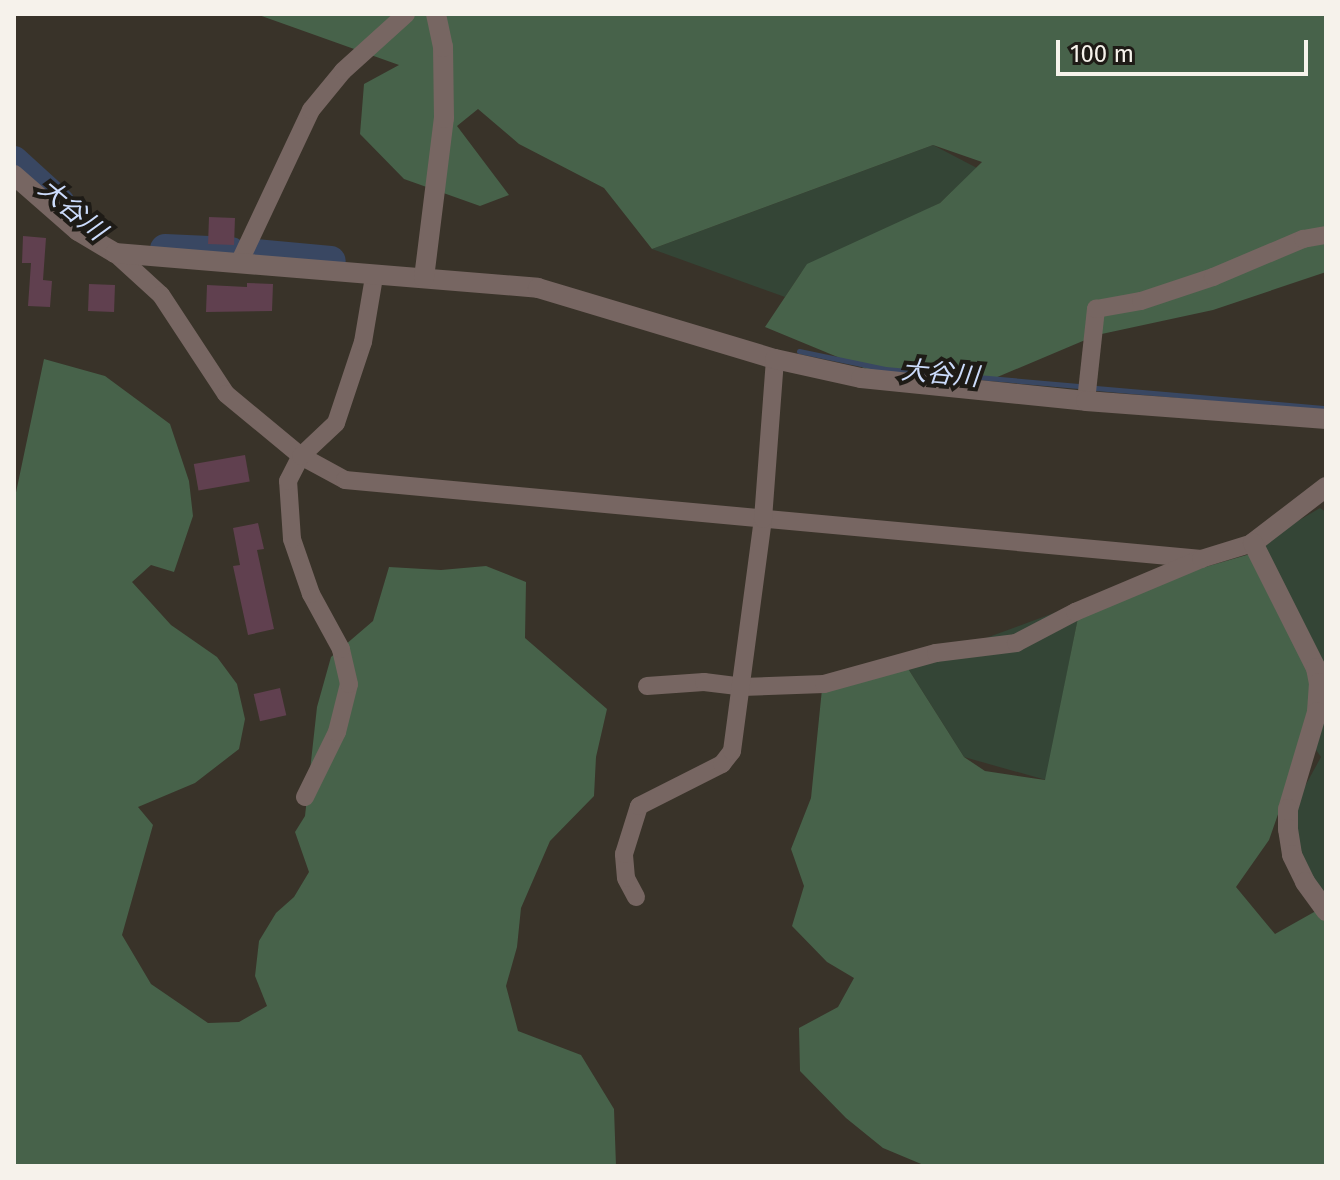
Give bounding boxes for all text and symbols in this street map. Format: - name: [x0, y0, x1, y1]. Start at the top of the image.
- scale bar: [1060, 24, 1312, 74]
- text: 100 m: [1070, 40, 1134, 68]
- water label: 大谷川: [32, 173, 112, 247]
- water label: 大谷川: [900, 355, 980, 393]

